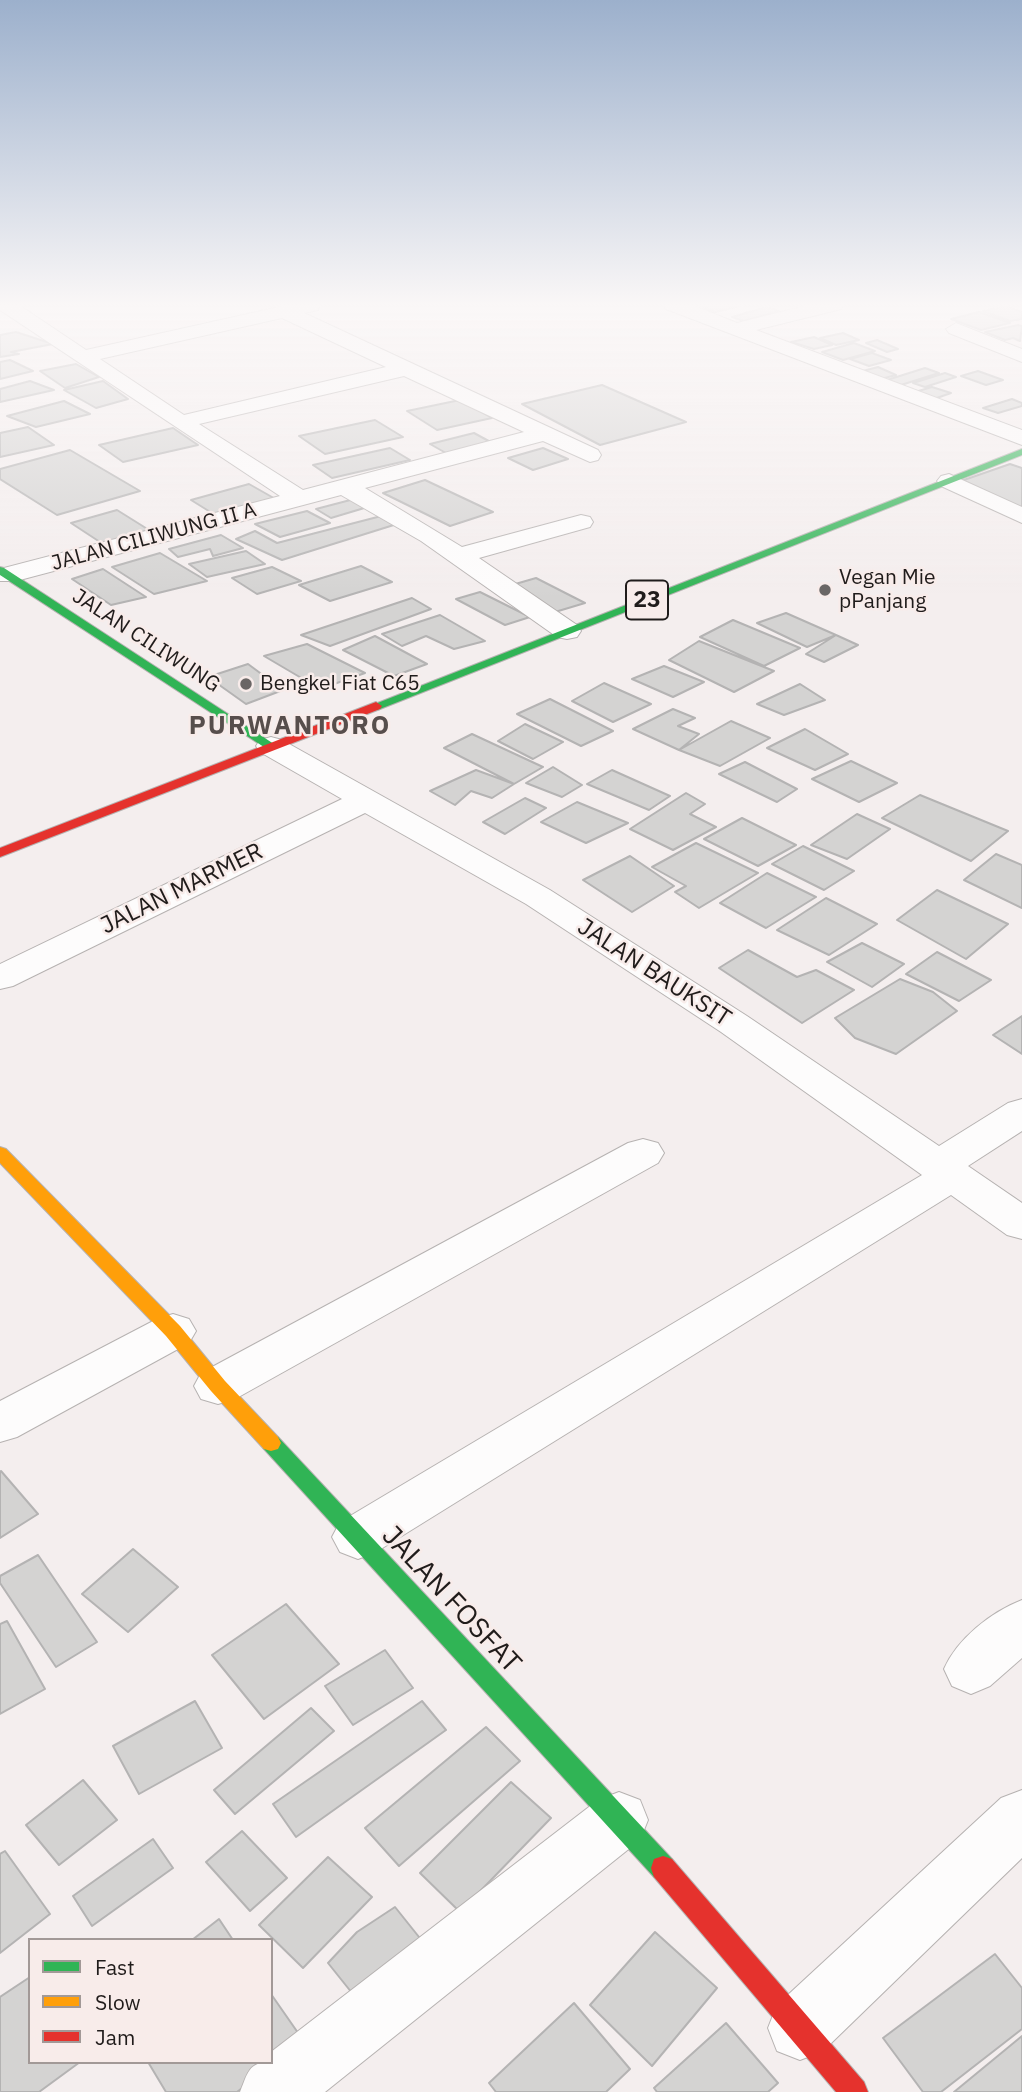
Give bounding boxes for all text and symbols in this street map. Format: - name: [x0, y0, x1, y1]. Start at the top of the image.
- street label: JALAN CILIWUNG II A: [49, 498, 259, 576]
- place label: Vegan Mie pPanjang: [839, 565, 936, 615]
- road number: 23: [626, 580, 668, 620]
- marker: Vegan Mie pPanjang: [817, 582, 833, 598]
- street label: JALAN CILIWUNG: [67, 584, 225, 698]
- place label: Bengkel Fiat C65: [260, 671, 420, 697]
- marker: Bengkel Fiat C65: [238, 676, 254, 692]
- district label: PURWANTORO: [190, 710, 390, 742]
- street label: JALAN MARMER: [96, 837, 268, 941]
- street label: JALAN BAUKSIT: [572, 913, 736, 1033]
- street label: JALAN FOSFAT: [374, 1520, 528, 1680]
- legend: [28, 1938, 273, 2064]
- text: Fast: [95, 1953, 135, 1981]
- text: Slow: [95, 1988, 141, 2016]
- text: Jam: [95, 2023, 135, 2051]

